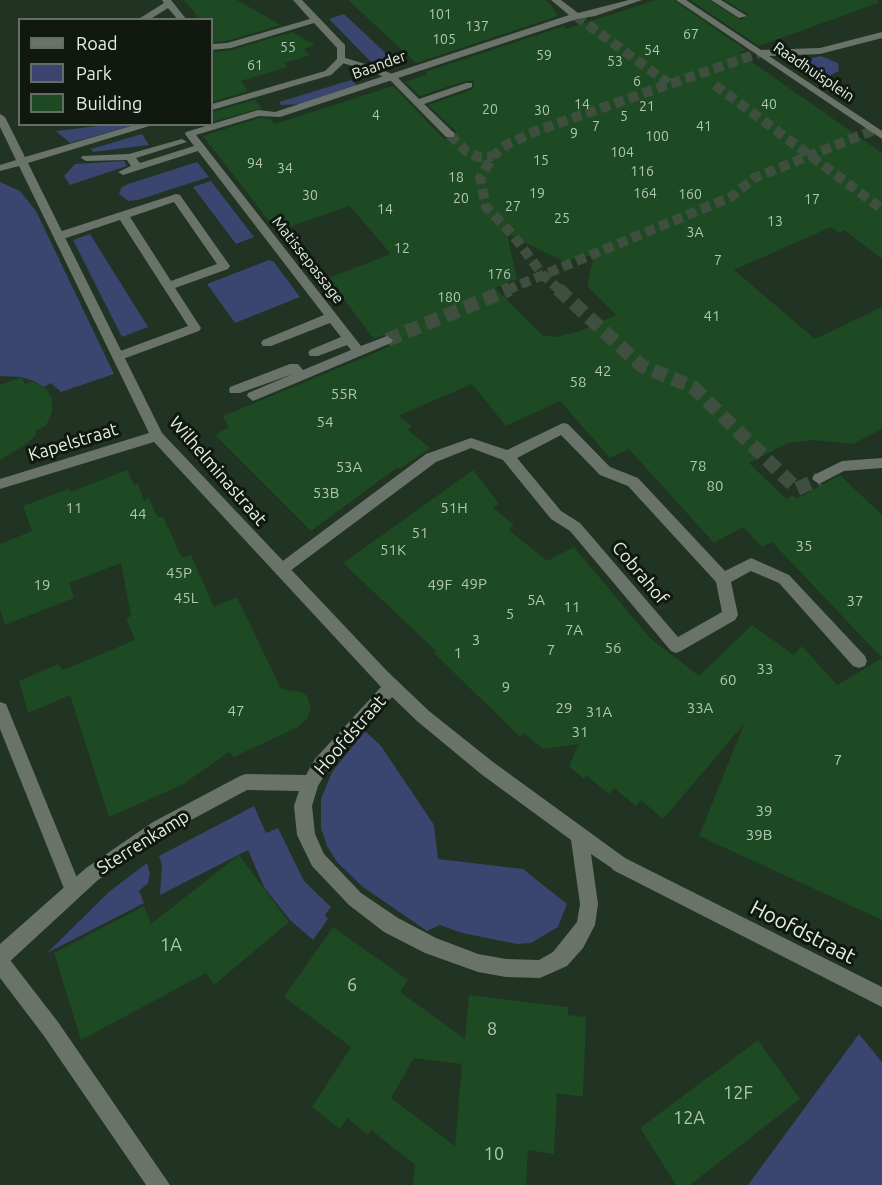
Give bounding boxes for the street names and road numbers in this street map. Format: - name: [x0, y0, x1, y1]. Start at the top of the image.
- street label: Raadhuisplein: [770, 38, 858, 106]
- street label: Baander: [349, 47, 409, 83]
- street label: Matissepassage: [268, 213, 348, 307]
- street label: Wilhelminastraat: [165, 412, 271, 530]
- street label: Kapelstraat: [26, 418, 120, 466]
- street label: Cobrahof: [607, 537, 673, 609]
- street label: Hoofdstraat: [310, 691, 390, 779]
- street label: Sterrenkamp: [93, 805, 193, 879]
- street label: Hoofdstraat: [746, 895, 860, 969]

